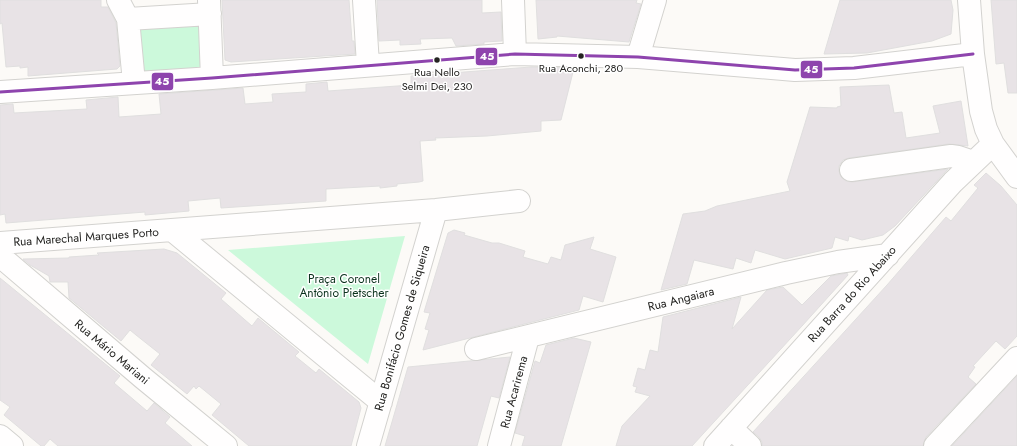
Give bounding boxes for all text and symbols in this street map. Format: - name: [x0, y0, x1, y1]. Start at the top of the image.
- line badge: 45: [475, 47, 498, 66]
- text: 45: [480, 48, 494, 64]
- marker: Rua Aconchi, 280: [576, 51, 586, 61]
- marker: Rua Nello Selmi Dei, 230: [432, 55, 442, 65]
- place label: Rua Aconchi, 280: [539, 60, 624, 76]
- line badge: 45: [800, 60, 823, 79]
- text: 45: [804, 61, 818, 77]
- place label: Rua Nello Selmi Dei, 230: [402, 64, 473, 94]
- line badge: 45: [151, 72, 174, 91]
- text: 45: [155, 73, 169, 89]
- street label: Rua Marechal Marques Porto: [13, 223, 160, 251]
- street label: Rua Barra do Rio Abaixo: [804, 241, 901, 346]
- street label: Rua Bonifácio Gomes de Siqueira: [370, 243, 434, 413]
- park label: Praça Coronel Antônio Pietscher: [299, 270, 389, 302]
- street label: Rua Angaiara: [646, 282, 716, 316]
- street label: Rua Mário Mariani: [70, 315, 154, 389]
- street label: Rua Acarirema: [496, 354, 532, 430]

